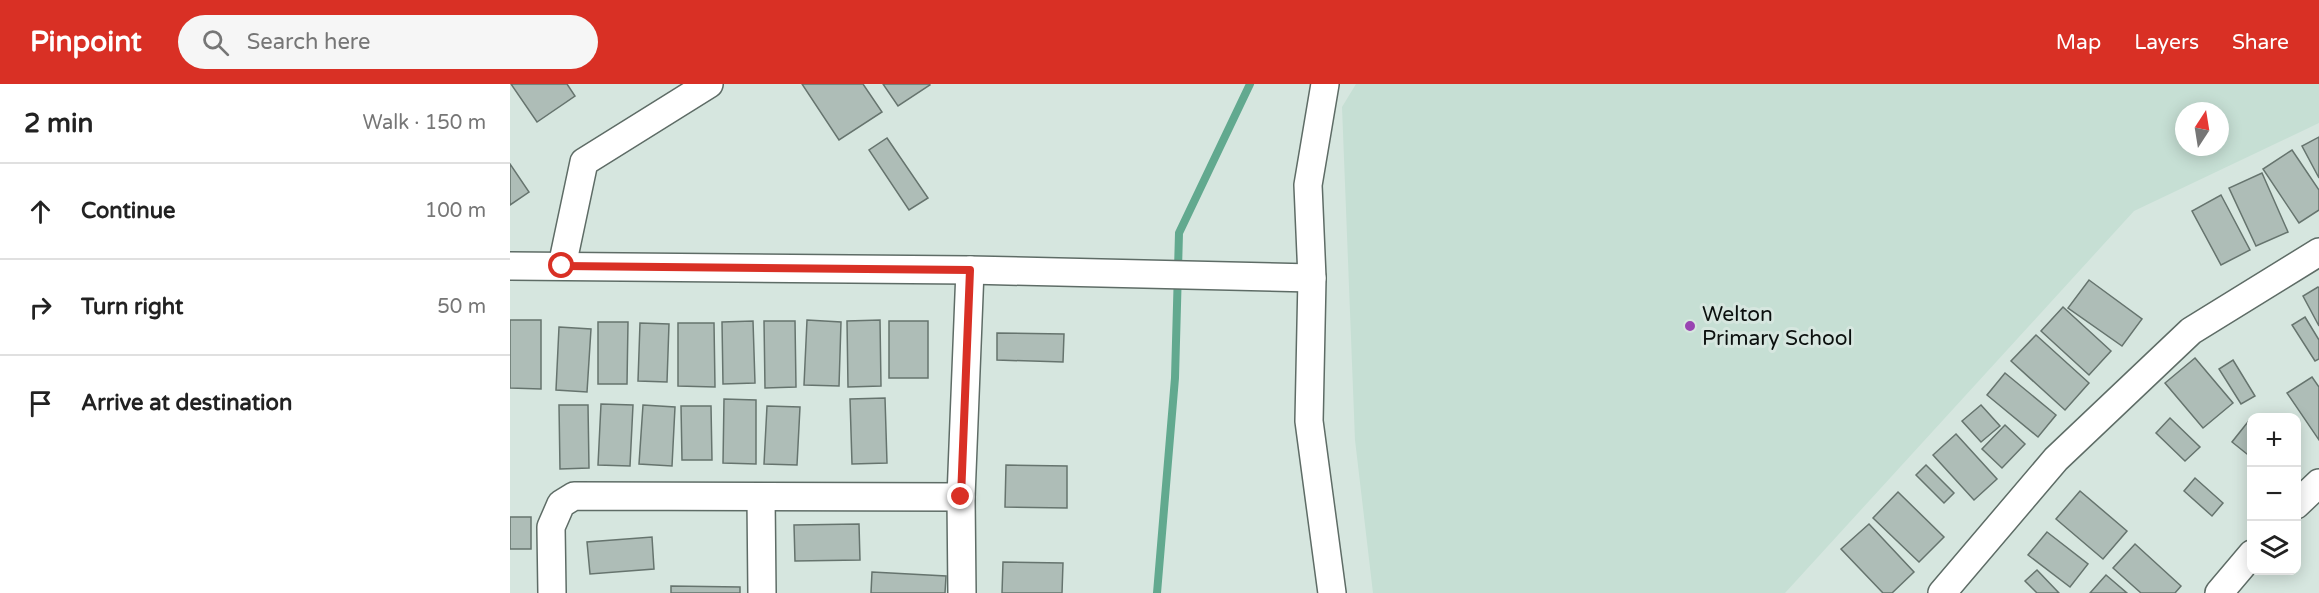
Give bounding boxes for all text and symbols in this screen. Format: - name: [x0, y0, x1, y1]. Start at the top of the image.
- search box: [178, 15, 598, 69]
- text: Pinpoint: [30, 25, 142, 59]
- icon: search: [199, 26, 232, 59]
- text: Search here: [247, 29, 370, 55]
- text: Map: [2056, 30, 2101, 55]
- text: Layers: [2134, 30, 2199, 55]
- text: Share: [2232, 30, 2289, 55]
- north arrow: [2175, 102, 2229, 156]
- text: 2 min: [24, 108, 93, 139]
- text: Walk · 150 m: [363, 111, 486, 135]
- icon: ahead: [24, 195, 57, 228]
- text: Continue: [81, 198, 176, 224]
- text: 100 m: [425, 199, 486, 223]
- route start: [548, 252, 574, 278]
- icon: right: [24, 291, 57, 324]
- text: Turn right: [81, 294, 183, 320]
- text: 50 m: [437, 295, 486, 319]
- place label: Welton Primary School: [1702, 302, 1853, 351]
- marker: Welton Primary School: [1683, 319, 1697, 333]
- icon: arrive: [24, 387, 57, 420]
- text: Arrive at destination: [81, 390, 292, 416]
- map controls: [2247, 413, 2301, 575]
- button: +: [2247, 413, 2301, 467]
- button: −: [2247, 467, 2301, 521]
- route end: [947, 483, 973, 509]
- button: layers: [2247, 521, 2301, 575]

